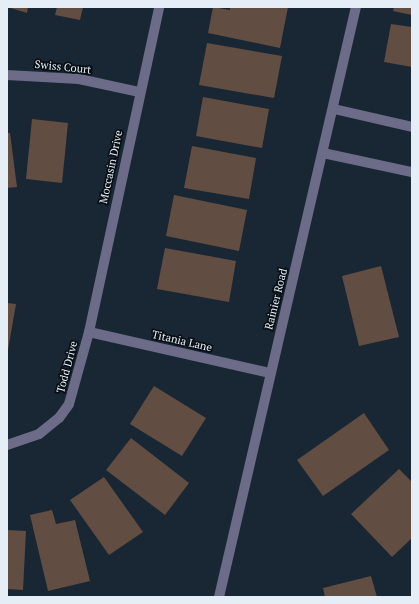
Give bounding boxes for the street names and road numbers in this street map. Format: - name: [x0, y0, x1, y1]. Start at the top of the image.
- street label: Swiss Court: [34, 57, 92, 77]
- street label: Moccasin Drive: [97, 129, 125, 205]
- street label: Rainier Road: [262, 267, 290, 331]
- street label: Titania Lane: [151, 328, 213, 354]
- street label: Todd Drive: [54, 340, 80, 394]

